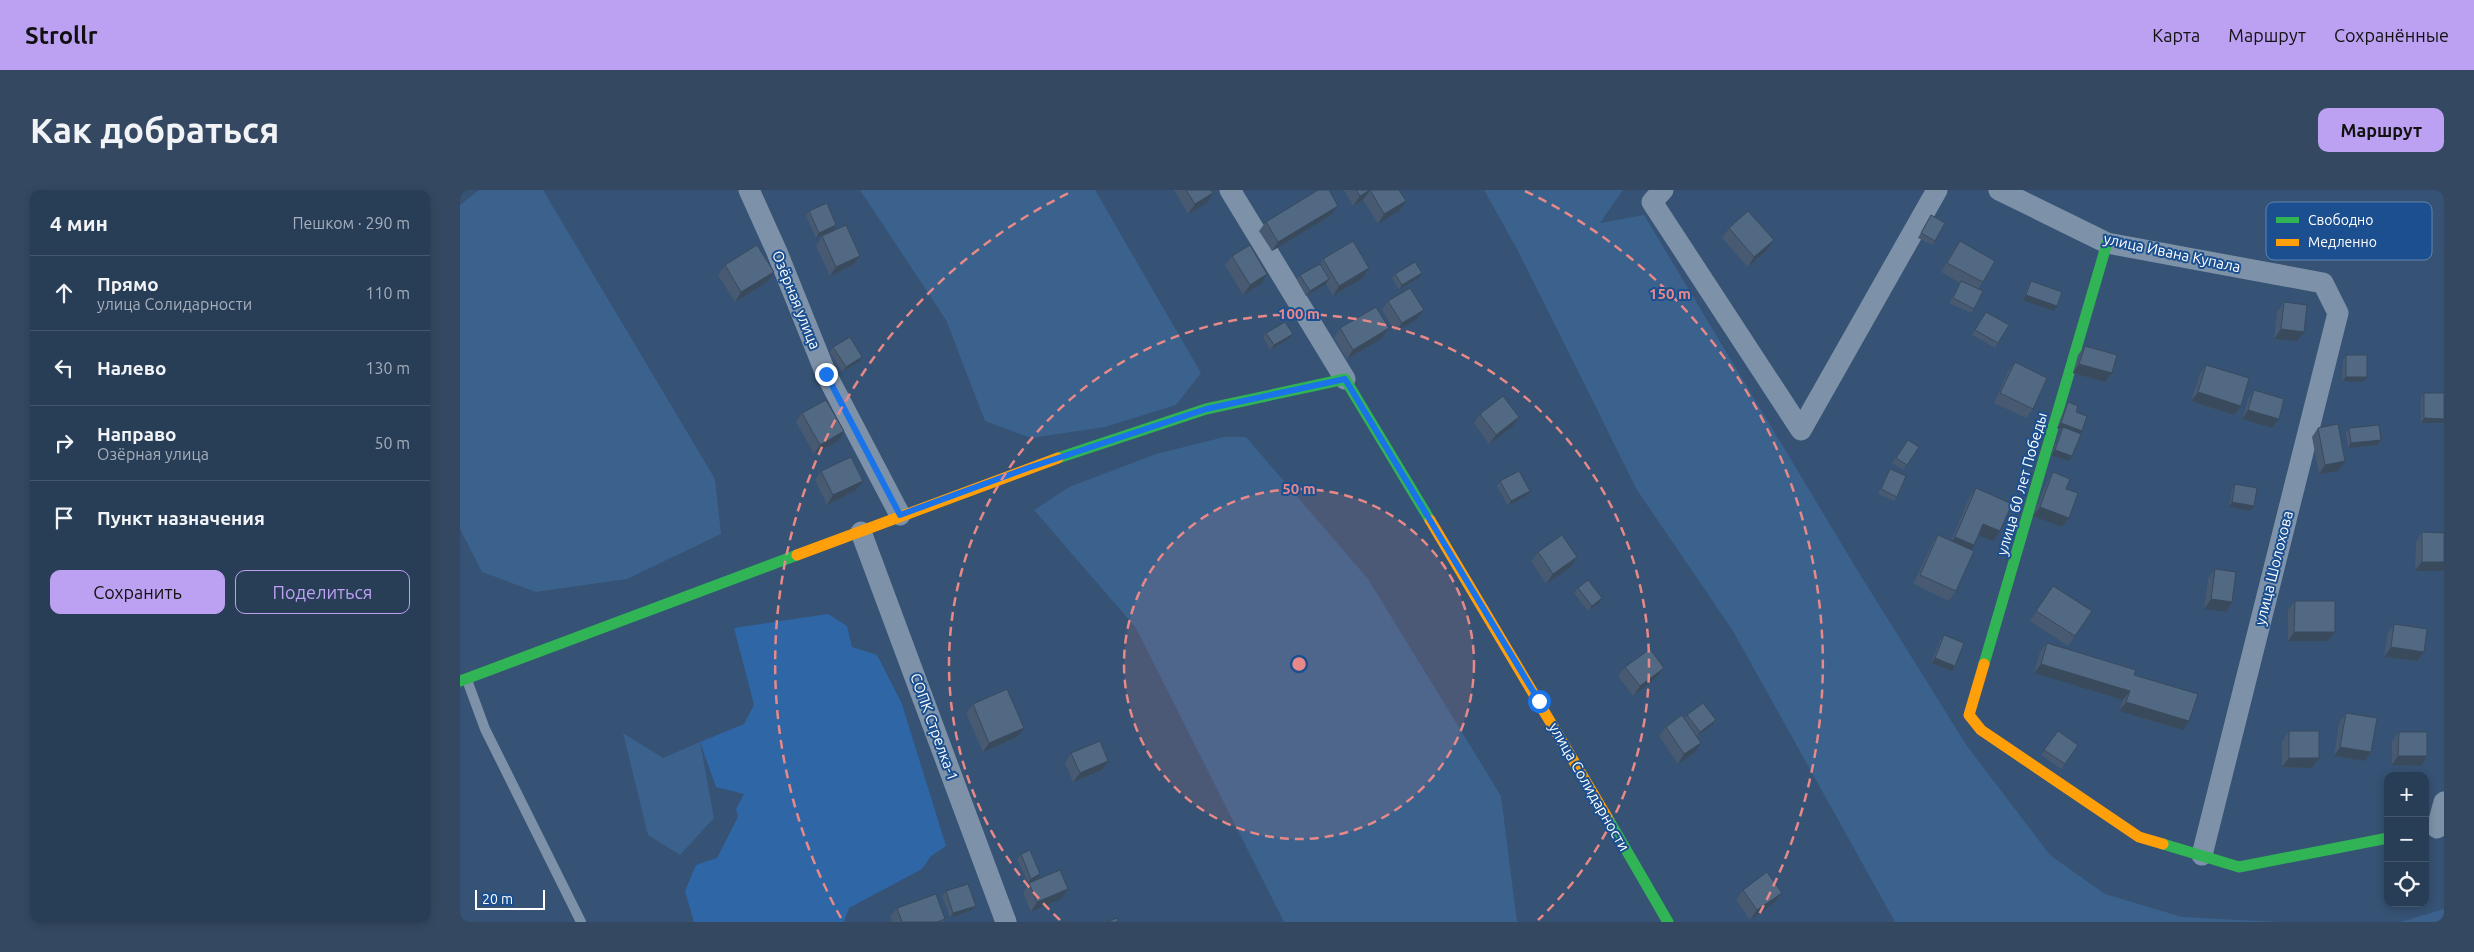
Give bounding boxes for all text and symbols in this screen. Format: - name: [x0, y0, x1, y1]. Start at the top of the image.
- text: Strollr: [25, 22, 98, 49]
- text: Карта: [2152, 25, 2200, 45]
- text: Маршрут: [2228, 25, 2306, 45]
- text: Сохранённые: [2334, 25, 2449, 45]
- button: Маршрут: [2318, 108, 2444, 152]
- text: Как добраться: [30, 110, 279, 150]
- legend: [2266, 202, 2432, 260]
- text: 4 мин: [50, 211, 108, 235]
- text: Свободно: [2308, 212, 2373, 228]
- text: Пешком · 290 m: [292, 214, 410, 232]
- street label: улица Ивана Купала: [2102, 230, 2242, 275]
- text: Медленно: [2308, 234, 2377, 250]
- street label: Озёрная улица: [769, 248, 824, 352]
- text: Прямо: [97, 273, 159, 295]
- icon: ahead: [50, 279, 78, 307]
- text: 110 m: [365, 284, 410, 302]
- text: 150 m: [1649, 285, 1691, 302]
- text: улица Солидарности: [97, 295, 252, 313]
- text: 100 m: [1278, 305, 1320, 322]
- icon: left: [50, 354, 78, 382]
- text: Налево: [97, 357, 166, 379]
- text: 130 m: [365, 359, 410, 377]
- route end: [815, 363, 838, 386]
- street label: улица 60 лет Победы: [1993, 410, 2050, 557]
- text: Направо: [97, 423, 177, 445]
- icon: right: [50, 429, 78, 457]
- text: 50 m: [374, 434, 410, 452]
- text: Озёрная улица: [97, 445, 209, 463]
- text: 50 m: [1282, 480, 1316, 497]
- icon: arrive: [50, 504, 78, 532]
- text: Пункт назначения: [97, 507, 265, 529]
- street label: улица Шолохова: [2251, 509, 2296, 627]
- button: Сохранить: [50, 570, 225, 614]
- button: Поделиться: [235, 570, 410, 614]
- centre of rings: [1290, 655, 1308, 673]
- street label: СОПК Стрелка-1: [907, 671, 962, 783]
- route start: [1528, 690, 1551, 713]
- street label: улица Солидарности: [1546, 719, 1633, 854]
- map controls: [2384, 772, 2429, 907]
- button: +: [2384, 772, 2429, 817]
- button: −: [2384, 817, 2429, 862]
- button: locate: [2384, 862, 2429, 907]
- scale bar: [475, 887, 545, 910]
- text: 20 m: [482, 891, 513, 907]

